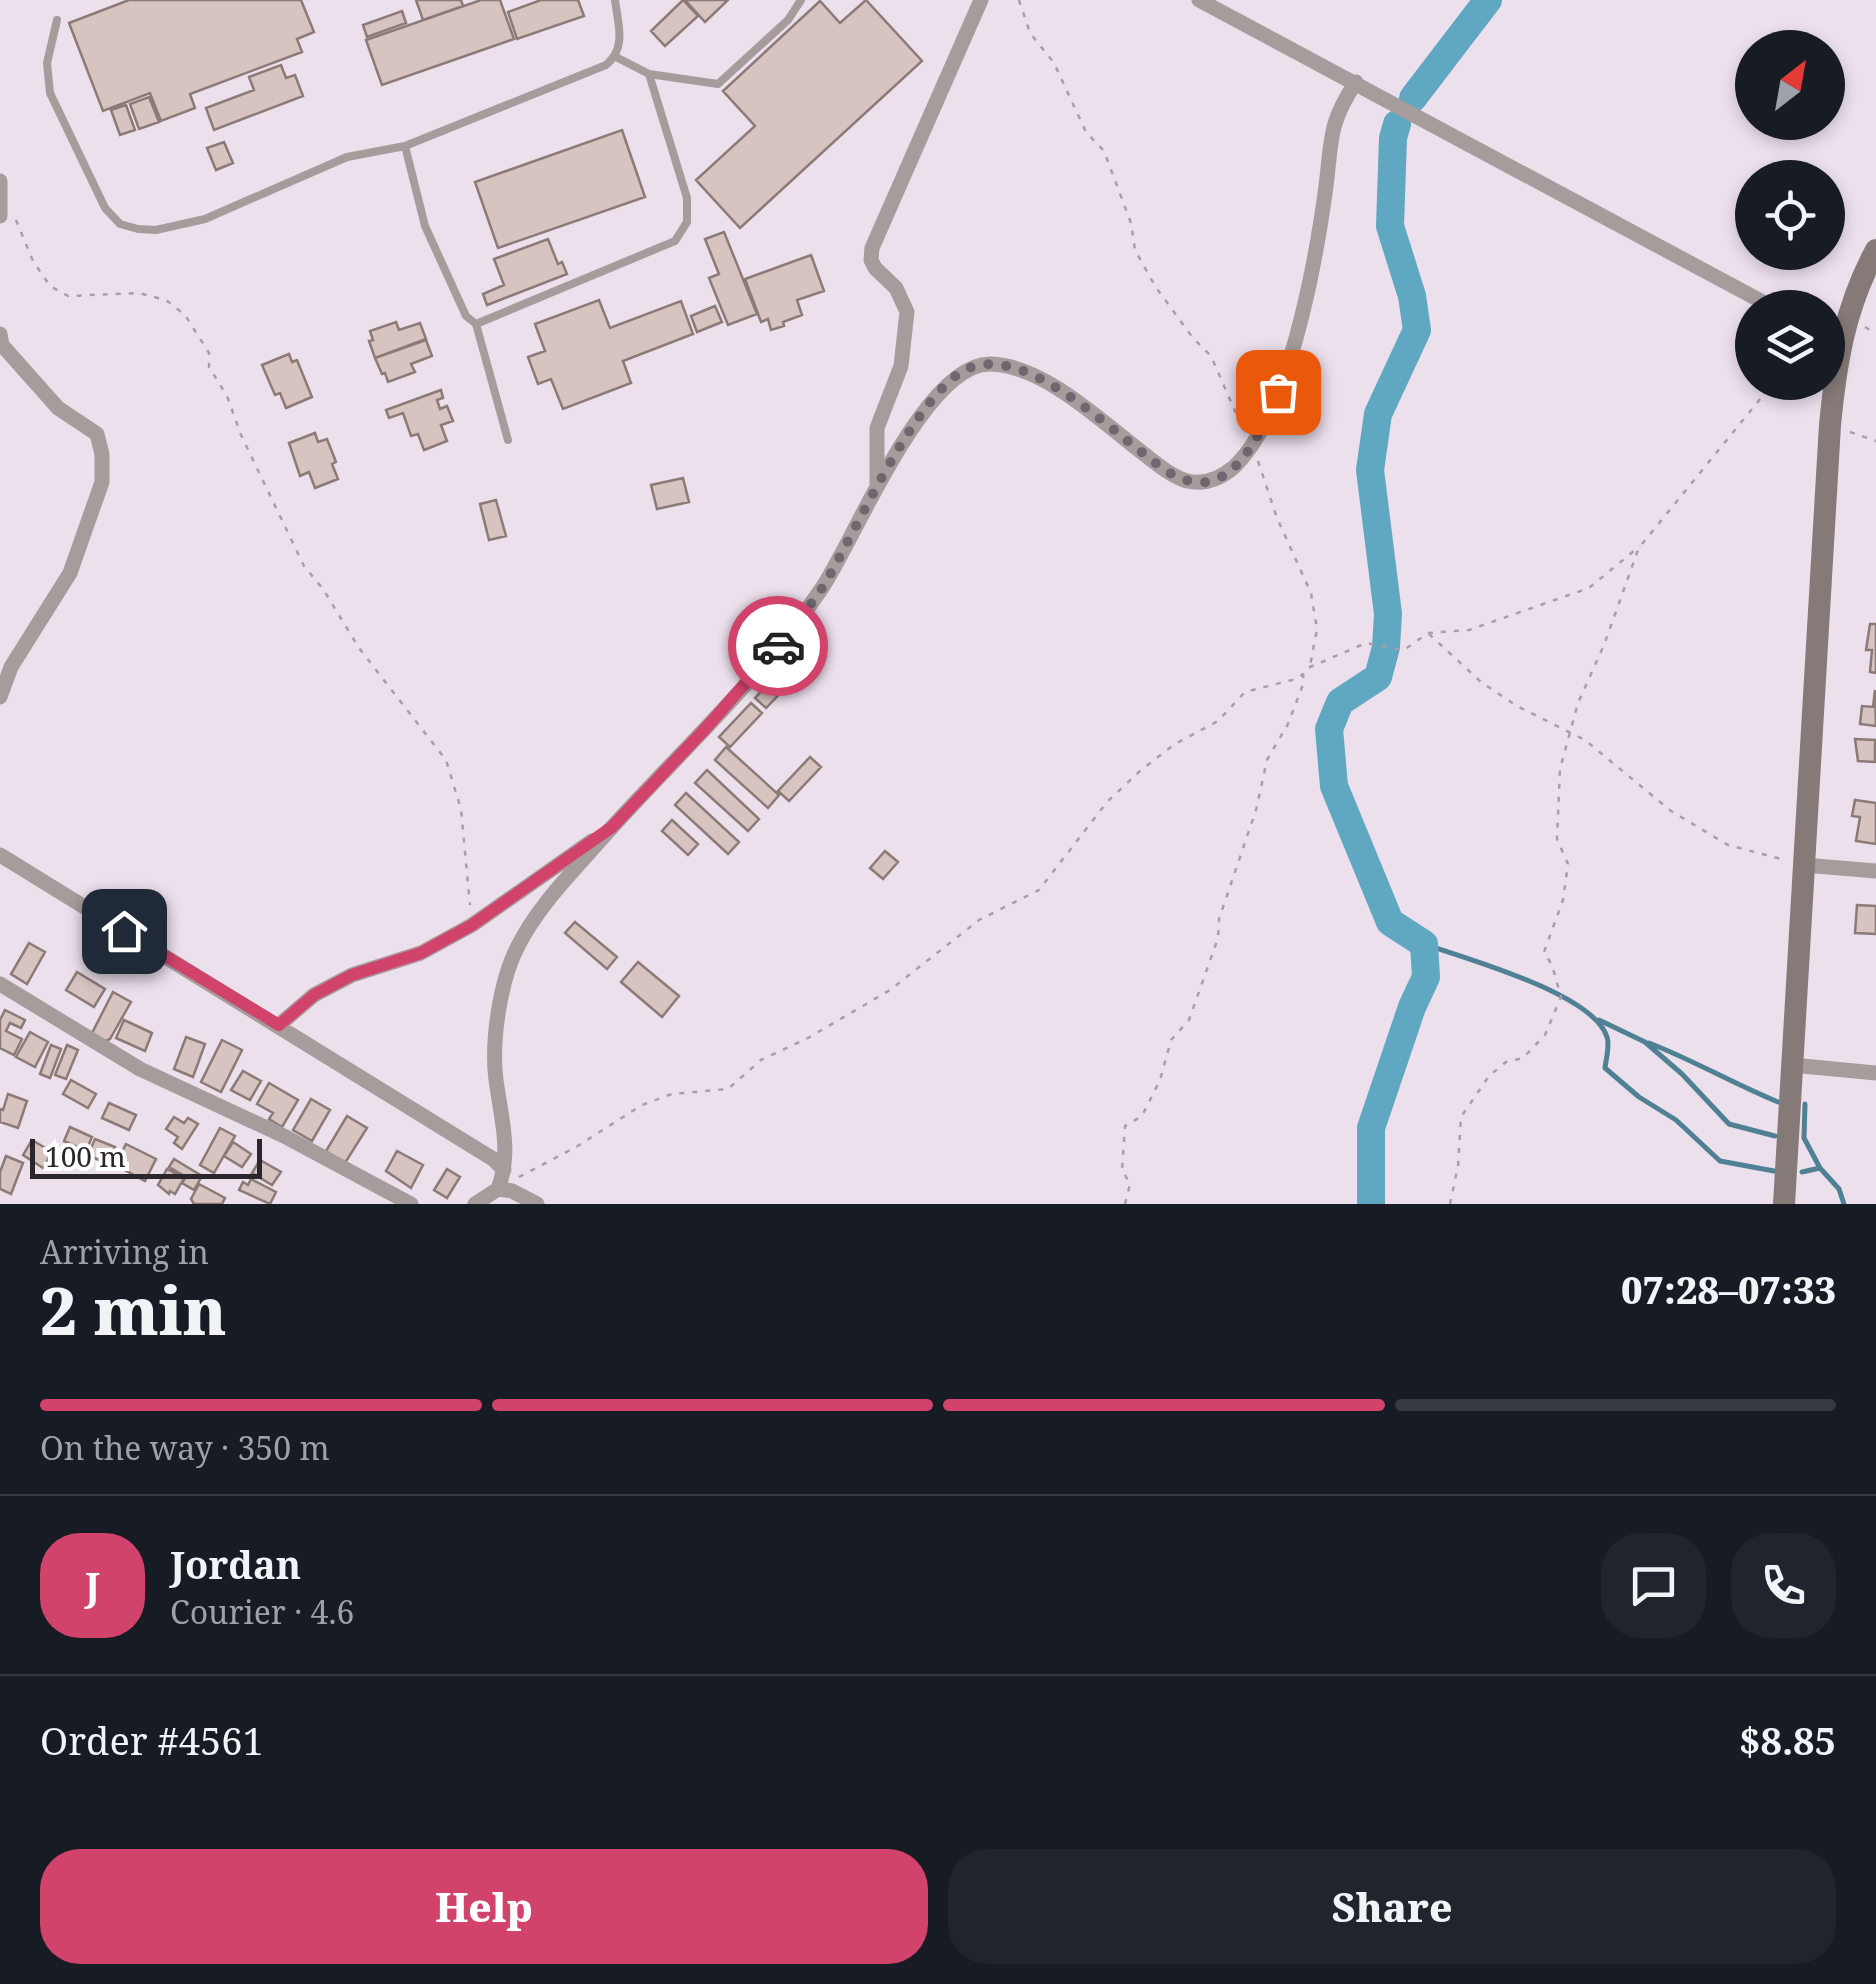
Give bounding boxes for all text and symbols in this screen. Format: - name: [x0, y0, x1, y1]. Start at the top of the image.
- north arrow: [1735, 30, 1845, 140]
- map controls: [1735, 30, 1845, 400]
- button: locate: [1735, 160, 1845, 270]
- button: layers: [1735, 290, 1845, 400]
- pin: [1236, 350, 1321, 435]
- icon: bag: [1251, 365, 1306, 420]
- courier: [728, 596, 828, 696]
- icon: car: [751, 619, 806, 674]
- pin: [82, 889, 167, 974]
- icon: home: [97, 904, 152, 959]
- scale bar: [30, 1134, 262, 1178]
- text: 100 m: [45, 1137, 126, 1175]
- text: Arriving in: [40, 1230, 209, 1273]
- text: 07:28–07:33: [1621, 1263, 1836, 1315]
- text: 2 min: [40, 1266, 227, 1354]
- text: On the way · 350 m: [40, 1426, 330, 1469]
- button: chat: [1601, 1533, 1706, 1638]
- button: phone: [1731, 1533, 1836, 1638]
- text: Jordan: [170, 1538, 301, 1590]
- text: J: [85, 1559, 100, 1611]
- text: Courier · 4.6: [170, 1590, 354, 1633]
- text: Order #4561: [40, 1714, 264, 1766]
- text: $8.85: [1739, 1714, 1836, 1766]
- button: Help: [40, 1849, 928, 1964]
- button: Share: [948, 1849, 1836, 1964]

